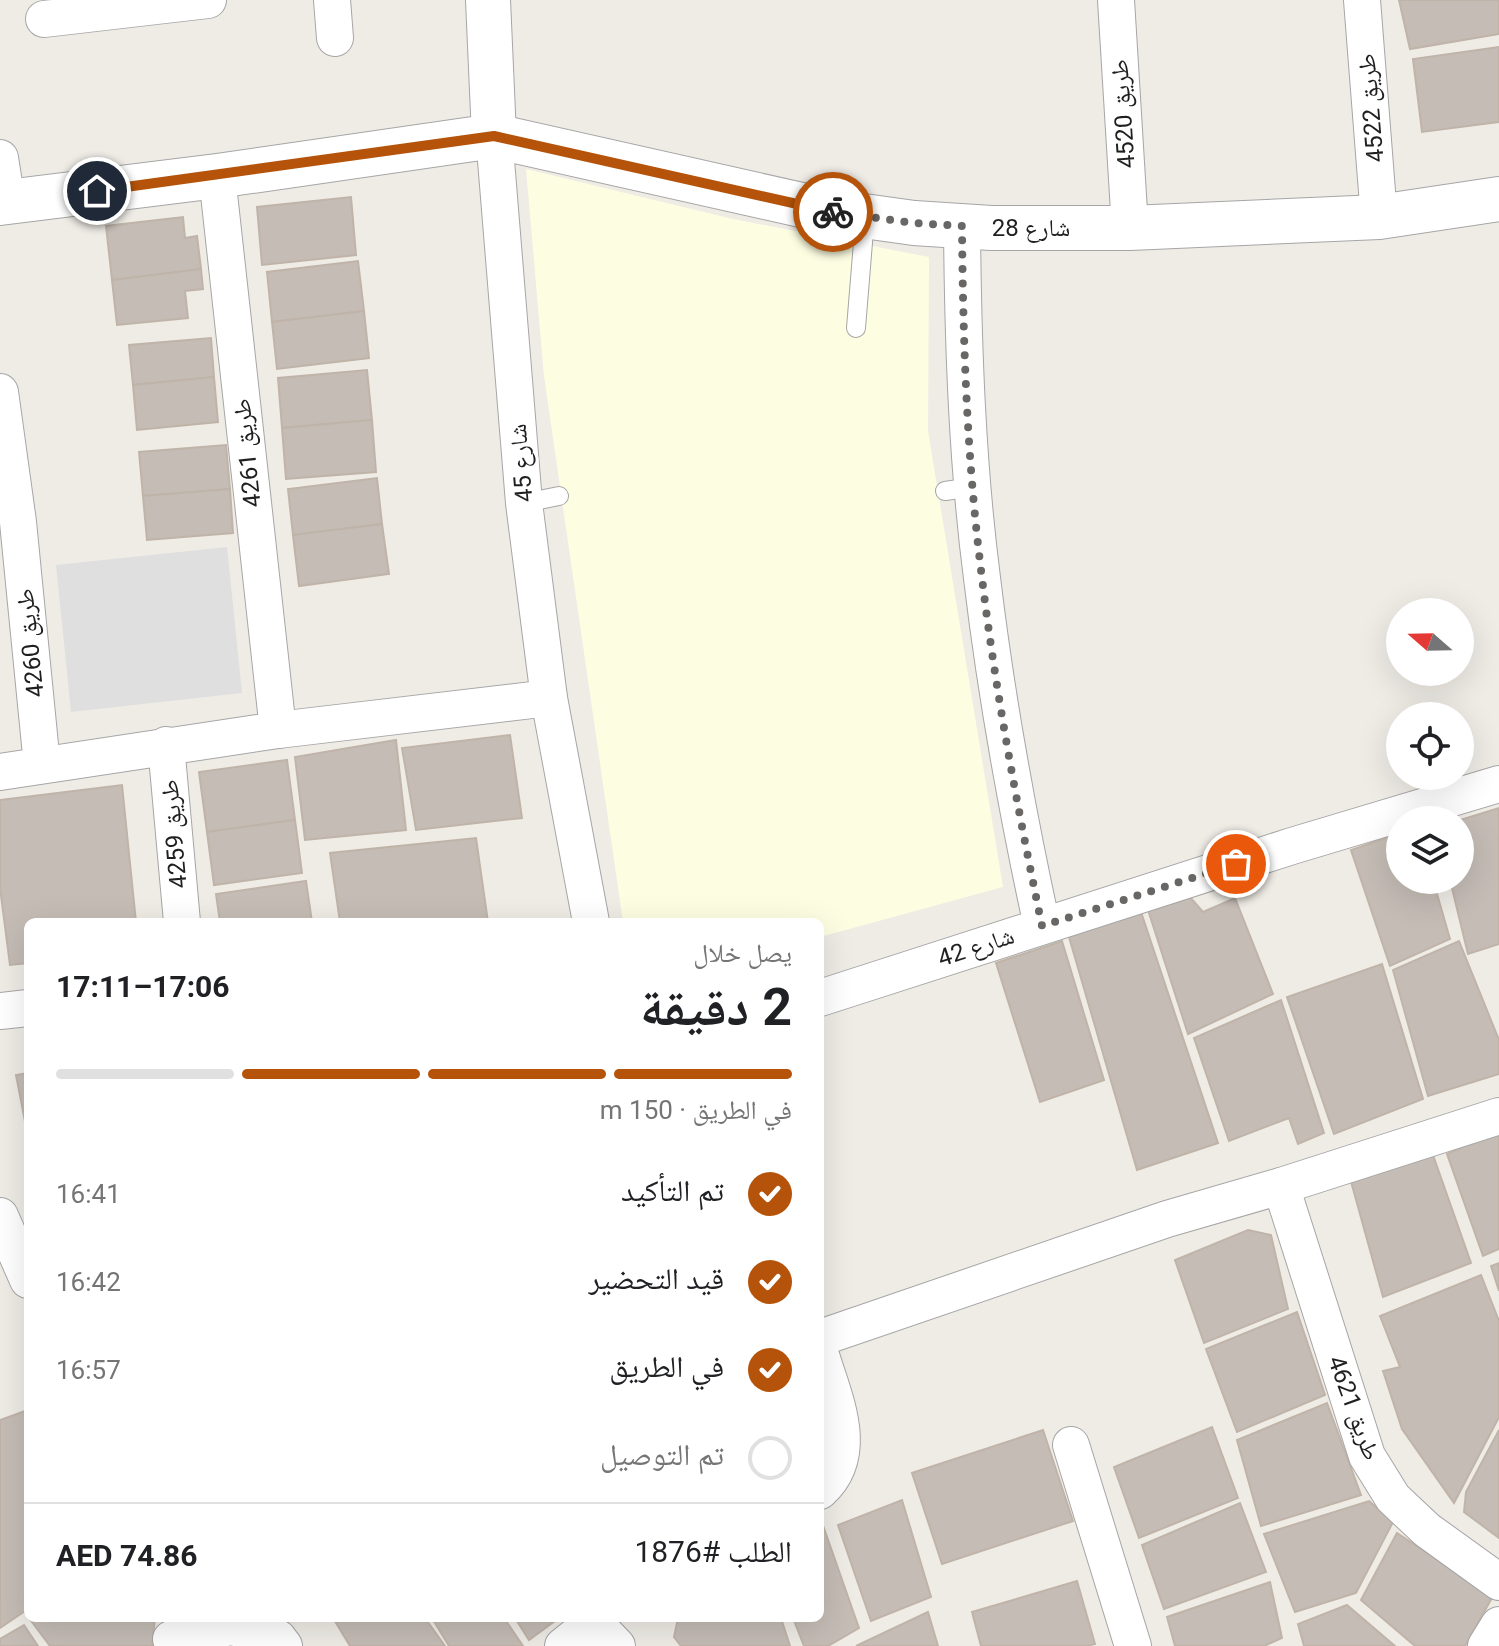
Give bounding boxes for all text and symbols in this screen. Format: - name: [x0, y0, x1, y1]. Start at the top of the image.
- street label: طريق 4522: [1352, 52, 1390, 164]
- street label: طريق 4520: [1105, 59, 1141, 169]
- pin: [63, 157, 131, 225]
- icon: home: [75, 169, 119, 213]
- courier: [793, 172, 873, 252]
- icon: bike: [811, 190, 855, 234]
- street label: شارع 28: [992, 214, 1070, 243]
- street label: طريق 4261: [227, 397, 267, 509]
- street label: شارع 45: [504, 423, 539, 503]
- street label: طريق 4260: [10, 587, 50, 699]
- north arrow: [1386, 598, 1474, 686]
- map controls: [1386, 598, 1474, 894]
- button: locate: [1386, 702, 1474, 790]
- street label: طريق 4259: [155, 778, 193, 890]
- button: layers: [1386, 806, 1474, 894]
- pin: [1202, 830, 1270, 898]
- icon: bag: [1214, 842, 1258, 886]
- street label: شارع 42: [934, 922, 1018, 973]
- text: يصل خلال: [693, 938, 792, 968]
- text: 17:06–17:11: [56, 969, 230, 1004]
- text: 2 دقيقة: [640, 977, 792, 1038]
- text: في الطريق · 150 m: [600, 1095, 792, 1125]
- icon: check: [748, 1172, 792, 1216]
- text: تم التأكيد: [621, 1173, 724, 1208]
- text: 16:41: [56, 1179, 121, 1209]
- icon: check: [748, 1260, 792, 1304]
- text: قيد التحضير: [588, 1261, 724, 1296]
- text: 16:42: [56, 1267, 121, 1297]
- icon: check: [748, 1348, 792, 1392]
- text: في الطريق: [609, 1349, 724, 1384]
- street label: طريق 4621: [1322, 1352, 1386, 1464]
- text: 16:57: [56, 1355, 121, 1385]
- text: تم التوصيل: [600, 1437, 724, 1472]
- text: الطلب #1876: [634, 1534, 792, 1569]
- text: AED 74.86: [56, 1538, 198, 1573]

